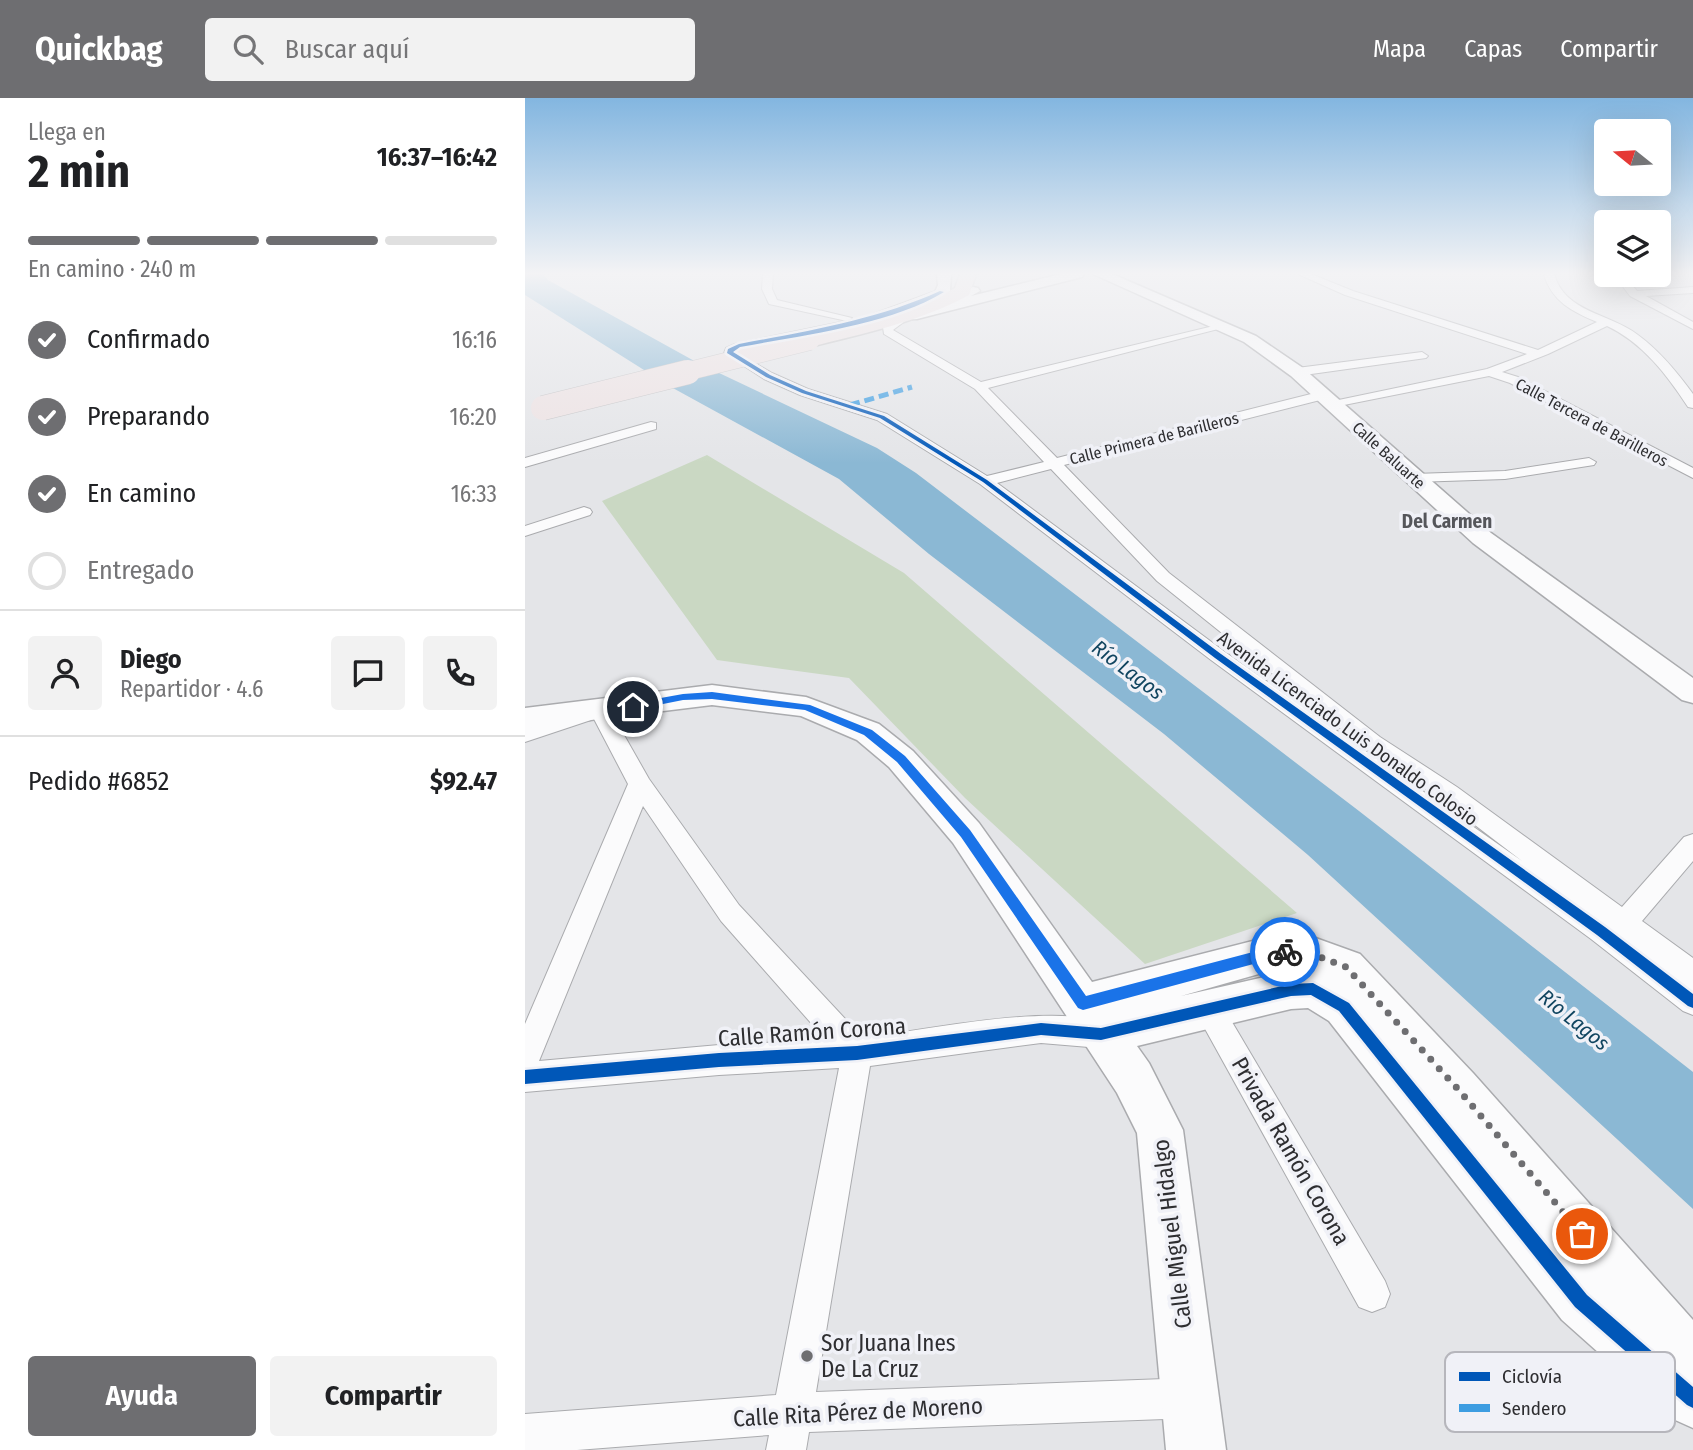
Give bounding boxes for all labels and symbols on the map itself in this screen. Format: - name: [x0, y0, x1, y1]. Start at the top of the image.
- north arrow: [1594, 119, 1671, 196]
- street label: Calle Tercera de Barilleros: [1512, 374, 1671, 471]
- street label: Calle Primera de Barilleros: [1068, 408, 1241, 469]
- street label: Calle Baluarte: [1348, 418, 1429, 493]
- district label: Del Carmen: [1402, 510, 1492, 533]
- street label: Avenida Licenciado Luis Donaldo Colosio: [1213, 626, 1482, 831]
- water label: Río Lagos: [1087, 635, 1169, 705]
- pin: [603, 677, 663, 737]
- courier: [1250, 917, 1320, 987]
- water label: Río Lagos: [1534, 984, 1615, 1056]
- street label: Calle Ramón Corona: [717, 1011, 907, 1053]
- street label: Privada Ramón Corona: [1226, 1052, 1356, 1250]
- street label: Calle Miguel Hidalgo: [1146, 1138, 1198, 1330]
- pin: [1552, 1204, 1612, 1264]
- place label: Sor Juana Ines De La Cruz: [821, 1329, 956, 1383]
- marker: Sor Juana Ines De La Cruz: [799, 1348, 815, 1364]
- legend: [1445, 1352, 1675, 1432]
- text: Ciclovía: [1502, 1365, 1562, 1388]
- street label: Calle Rita Pérez de Moreno: [732, 1391, 984, 1433]
- text: Sendero: [1502, 1397, 1567, 1420]

